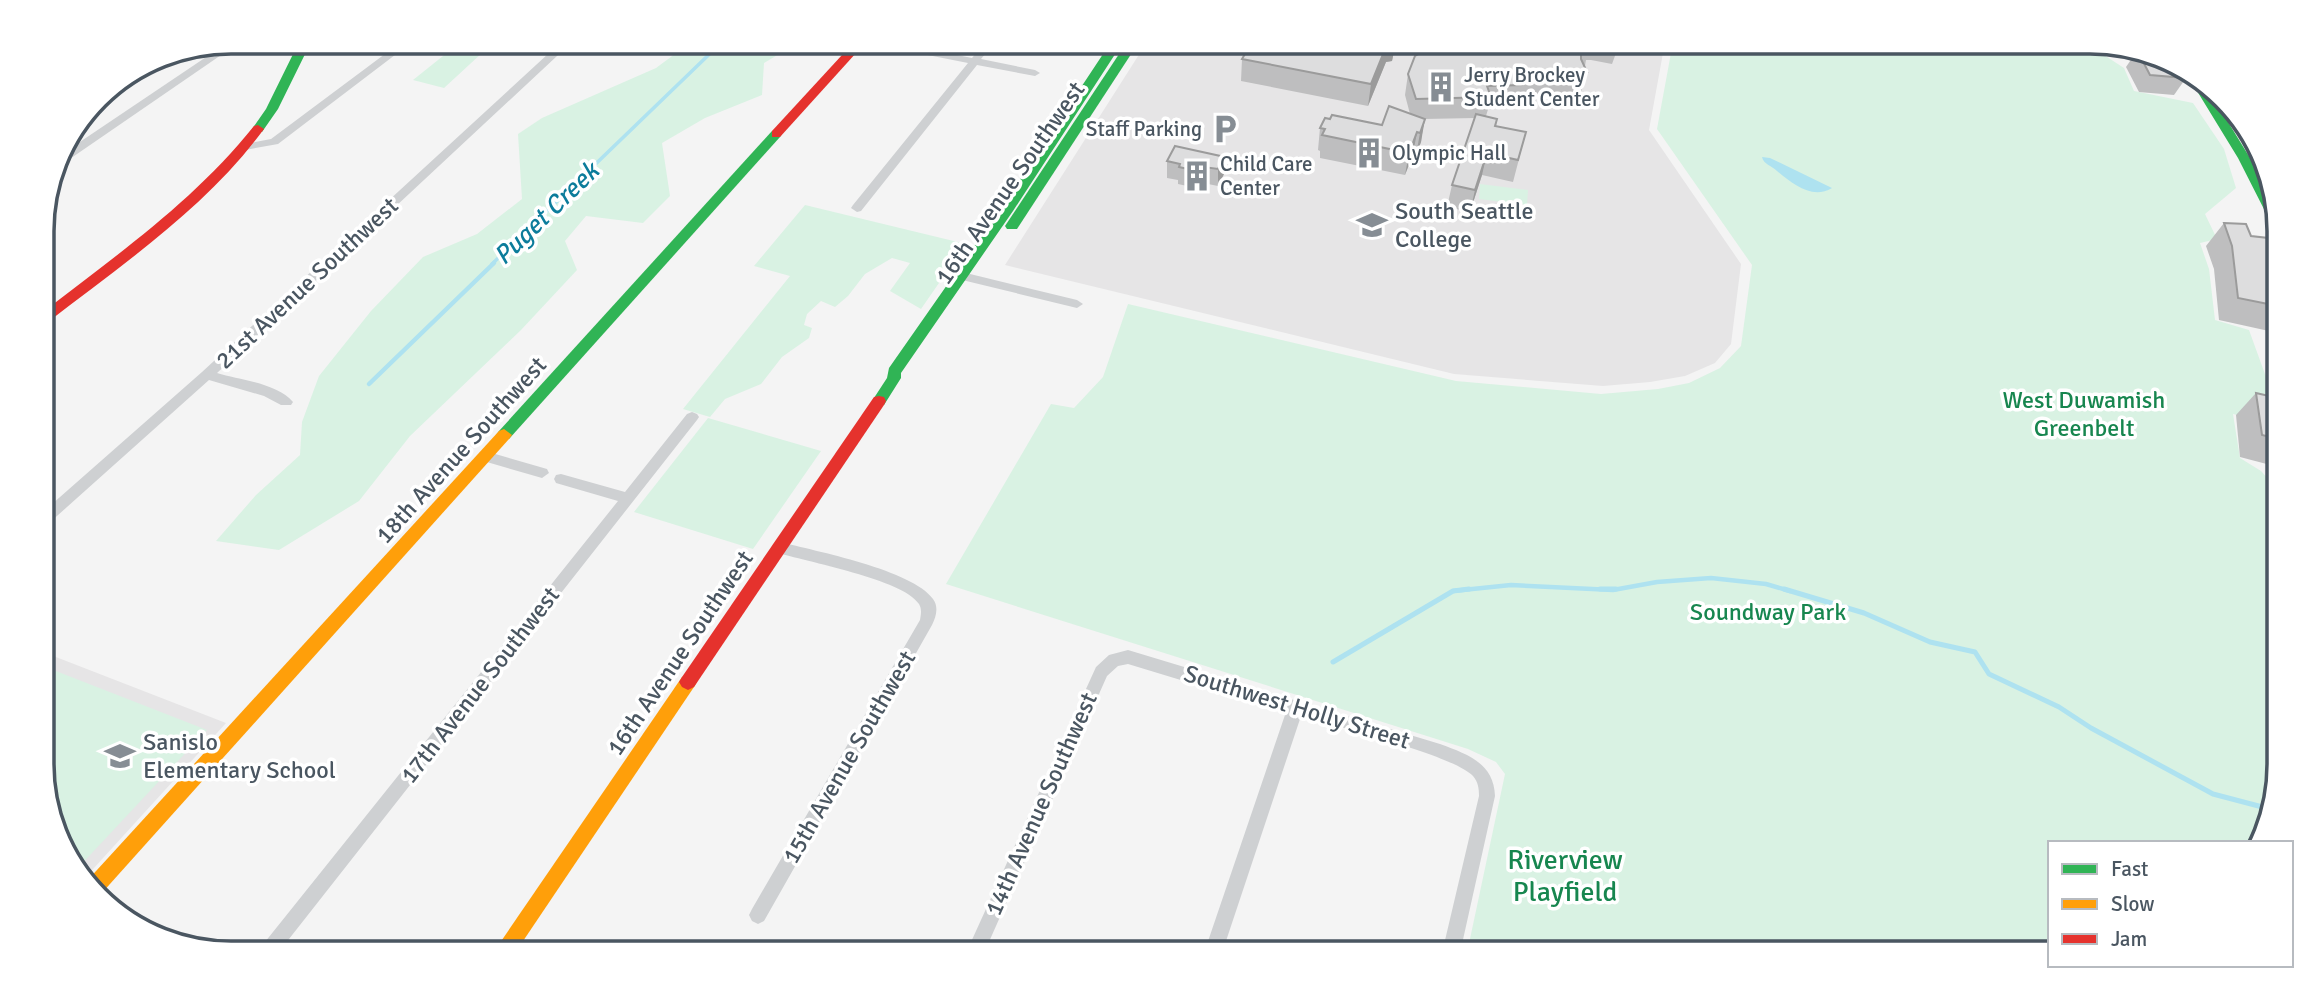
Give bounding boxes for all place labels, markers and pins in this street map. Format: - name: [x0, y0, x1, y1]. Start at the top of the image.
- place label: Jerry Brockey Student Center: [1464, 62, 1600, 112]
- building icon: Jerry Brockey Student Center: [1424, 70, 1458, 104]
- parking icon: Staff Parking: [1208, 112, 1242, 146]
- place label: Staff Parking: [1086, 116, 1202, 142]
- building icon: Olympic Hall: [1352, 136, 1386, 170]
- place label: Olympic Hall: [1392, 140, 1507, 166]
- place label: Child Care Center: [1220, 151, 1313, 201]
- building icon: Child Care Center: [1180, 159, 1214, 193]
- place label: South Seattle College: [1395, 196, 1534, 254]
- school or university icon: South Seattle College: [1355, 208, 1389, 242]
- place label: Sanislo Elementary School: [143, 727, 336, 785]
- school or university icon: Sanislo Elementary School: [103, 739, 137, 773]

